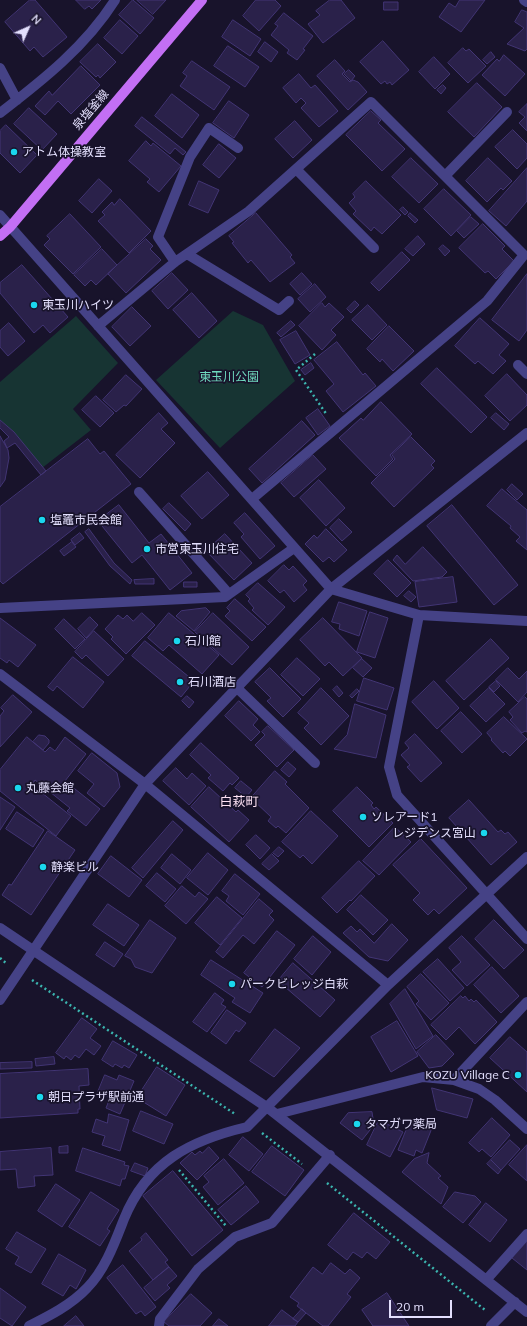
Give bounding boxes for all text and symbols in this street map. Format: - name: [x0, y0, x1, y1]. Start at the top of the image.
- north arrow: [8, 8, 48, 48]
- text: N: [29, 12, 44, 27]
- street label: 泉塩釜線: [70, 87, 112, 133]
- place label: アトム体操教室: [22, 145, 106, 159]
- marker: アトム体操教室: [9, 147, 19, 157]
- place label: 東玉川ハイツ: [42, 298, 114, 312]
- marker: 東玉川ハイツ: [29, 300, 39, 310]
- park label: 東玉川公園: [199, 370, 259, 384]
- place label: 塩竈市民会館: [50, 513, 122, 527]
- marker: 塩竈市民会館: [37, 515, 47, 525]
- place label: 市営東玉川住宅: [155, 542, 239, 556]
- marker: 市営東玉川住宅: [142, 544, 152, 554]
- place label: 石川館: [185, 634, 221, 648]
- marker: 石川館: [172, 636, 182, 646]
- place label: 石川酒店: [188, 675, 236, 689]
- marker: 石川酒店: [175, 677, 185, 687]
- place label: 丸藤会館: [26, 781, 74, 795]
- marker: 丸藤会館: [13, 783, 23, 793]
- district label: 白萩町: [220, 794, 258, 810]
- place label: ソレアード1: [371, 810, 437, 824]
- marker: ソレアード1: [358, 812, 368, 822]
- place label: レジデンス宮山: [392, 826, 476, 840]
- marker: レジデンス宮山: [479, 828, 489, 838]
- place label: 静楽ビル: [51, 860, 99, 874]
- marker: 静楽ビル: [38, 862, 48, 872]
- place label: パークビレッジ白萩: [240, 977, 348, 991]
- marker: パークビレッジ白萩: [227, 979, 237, 989]
- place label: KOZU Village C: [425, 1068, 510, 1082]
- marker: KOZU Village C: [513, 1070, 523, 1080]
- place label: 朝日プラザ駅前通: [48, 1090, 144, 1104]
- marker: 朝日プラザ駅前通: [35, 1092, 45, 1102]
- place label: タマガワ薬局: [365, 1117, 437, 1131]
- marker: タマガワ薬局: [352, 1119, 362, 1129]
- scale bar: [391, 1292, 454, 1318]
- text: 20 m: [396, 1299, 424, 1314]

